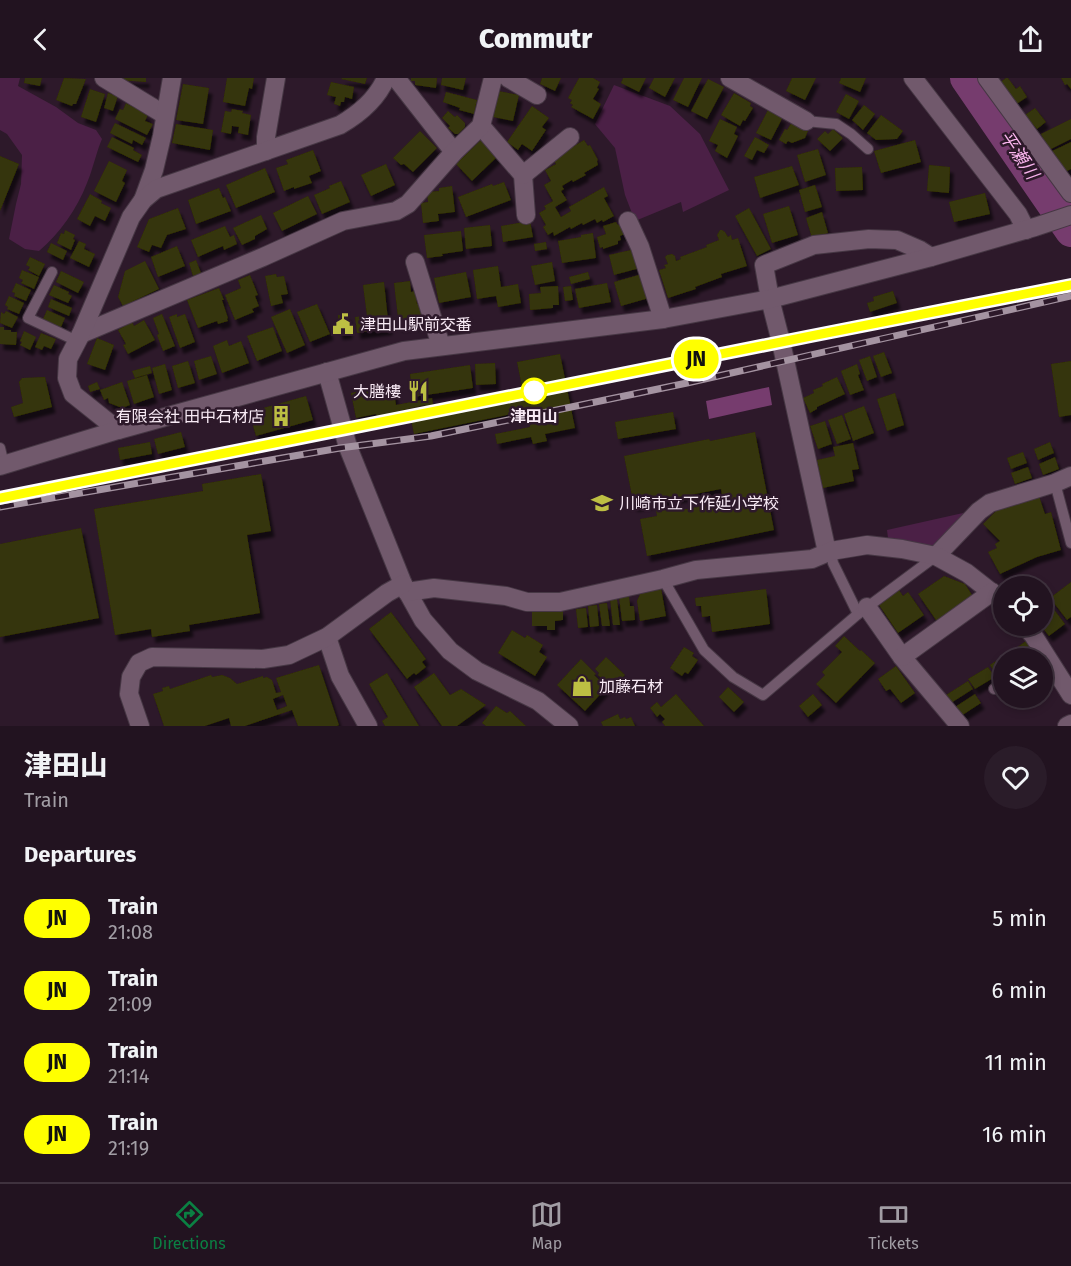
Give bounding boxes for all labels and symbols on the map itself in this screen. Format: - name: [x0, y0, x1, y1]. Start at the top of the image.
- water label: 平瀬川: [995, 126, 1044, 185]
- public building icon: 津田山駅前交番: [331, 312, 355, 336]
- place label: 津田山駅前交番: [360, 315, 472, 334]
- line badge: JN: [669, 340, 723, 378]
- marker: 津田山: [521, 378, 547, 404]
- restaurant icon: 大膳樓: [406, 379, 430, 403]
- place label: 大膳樓: [353, 382, 401, 401]
- building icon: 有限会社 田中石材店: [269, 404, 293, 428]
- place label: 有限会社 田中石材店: [116, 407, 264, 426]
- place label: 津田山: [510, 407, 558, 426]
- school or university icon: 川崎市立下作延小学校: [590, 491, 614, 515]
- place label: 川崎市立下作延小学校: [619, 494, 779, 513]
- shop icon: 加藤石材: [570, 674, 594, 698]
- place label: 加藤石材: [599, 677, 663, 696]

